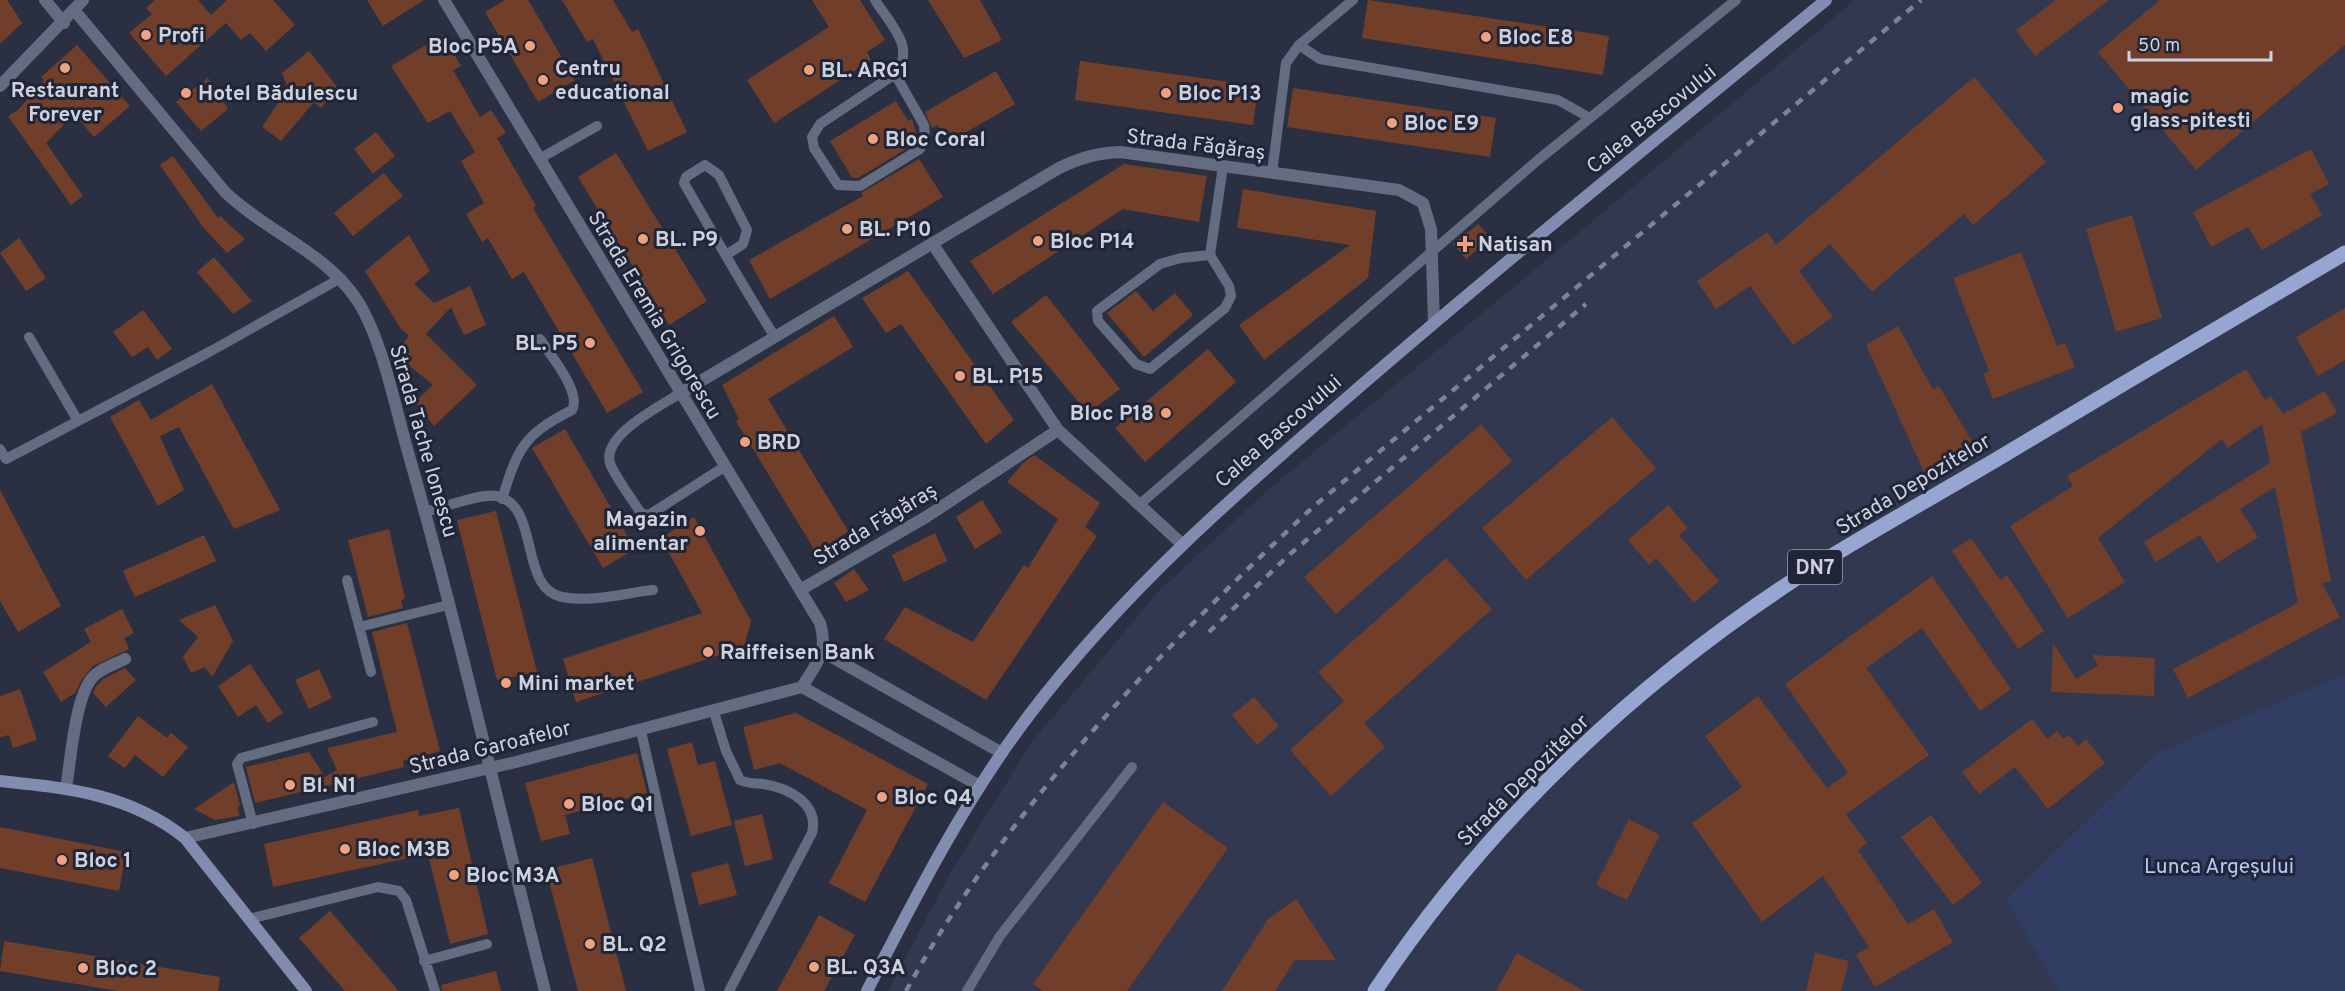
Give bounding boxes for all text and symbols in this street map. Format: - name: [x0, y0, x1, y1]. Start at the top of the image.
- place label: Profi: [158, 23, 205, 50]
- scale bar: [2129, 24, 2272, 62]
- place label: Bloc E8: [1498, 25, 1574, 52]
- marker: Profi: [139, 28, 153, 42]
- marker: Bloc E8: [1479, 30, 1493, 44]
- place label: Bloc P5A: [428, 34, 518, 61]
- text: 50 m: [2138, 35, 2180, 58]
- marker: Bloc P5A: [523, 39, 537, 53]
- place label: Centru educational: [555, 56, 670, 107]
- place label: BL. ARG1: [821, 58, 909, 85]
- street label: Calea Bascovului: [1581, 59, 1722, 181]
- marker: Restaurant Forever: [58, 61, 72, 75]
- marker: BL. ARG1: [802, 63, 816, 77]
- marker: Centru educational: [536, 73, 550, 87]
- place label: Restaurant Forever: [11, 78, 119, 129]
- place label: Hotel Bădulescu: [198, 81, 358, 108]
- place label: Bloc P13: [1178, 81, 1262, 108]
- place label: magic glass-pitesti: [2130, 84, 2251, 135]
- marker: Hotel Bădulescu: [179, 86, 193, 100]
- marker: Bloc P13: [1159, 86, 1173, 100]
- marker: magic glass-pitesti: [2111, 101, 2125, 115]
- place label: Bloc E9: [1404, 111, 1479, 138]
- marker: Bloc E9: [1385, 116, 1399, 130]
- street label: Strada Făgăraș: [1125, 124, 1267, 167]
- place label: Bloc Coral: [885, 127, 986, 154]
- marker: Bloc Coral: [866, 132, 880, 146]
- street label: Strada Eremia Grigorescu: [581, 206, 727, 425]
- place label: BL. P10: [859, 217, 931, 244]
- marker: BL. P10: [840, 222, 854, 236]
- place label: BL. P9: [655, 227, 718, 254]
- place label: Bloc P14: [1050, 229, 1135, 256]
- marker: BL. P9: [636, 232, 650, 246]
- place label: Natisan: [1478, 232, 1553, 259]
- marker: Bloc P14: [1031, 234, 1045, 248]
- marker: Natisan: [1456, 235, 1474, 253]
- place label: BL. P5: [515, 331, 578, 358]
- marker: BL. P5: [583, 336, 597, 350]
- street label: Strada Tache Ionescu: [382, 342, 463, 541]
- place label: BL. P15: [972, 364, 1044, 391]
- marker: BL. P15: [953, 369, 967, 383]
- street label: Calea Bascovului: [1210, 370, 1348, 495]
- place label: Bloc P18: [1070, 401, 1154, 428]
- marker: Bloc P18: [1159, 406, 1173, 420]
- street label: Strada Depozitelor: [1831, 428, 1996, 542]
- place label: BRD: [757, 430, 801, 457]
- marker: BRD: [738, 435, 752, 449]
- street label: Strada Făgăraș: [809, 478, 943, 573]
- place label: Magazin alimentar: [593, 507, 688, 558]
- marker: Magazin alimentar: [693, 524, 707, 538]
- road number: DN7: [1788, 550, 1842, 584]
- place label: Raiffeisen Bank: [720, 640, 875, 667]
- marker: Raiffeisen Bank: [701, 645, 715, 659]
- place label: Mini market: [518, 671, 635, 698]
- marker: Mini market: [499, 676, 513, 690]
- street label: Strada Depozitelor: [1452, 709, 1596, 853]
- street label: Strada Garoafelor: [407, 715, 574, 782]
- place label: Bl. N1: [302, 773, 356, 800]
- marker: Bl. N1: [283, 778, 297, 792]
- place label: Bloc Q4: [894, 785, 972, 812]
- marker: Bloc Q4: [875, 790, 889, 804]
- place label: Bloc Q1: [581, 792, 654, 819]
- marker: Bloc Q1: [562, 797, 576, 811]
- place label: Bloc M3B: [357, 837, 450, 864]
- marker: Bloc M3B: [338, 842, 352, 856]
- place label: Bloc 1: [74, 848, 132, 875]
- marker: Bloc 1: [55, 853, 69, 867]
- park label: Lunca Argeșului: [2144, 854, 2294, 881]
- place label: Bloc M3A: [466, 863, 559, 890]
- marker: Bloc M3A: [447, 868, 461, 882]
- place label: BL. Q2: [602, 932, 667, 959]
- marker: BL. Q2: [583, 937, 597, 951]
- place label: BL. Q3A: [826, 955, 905, 982]
- place label: Bloc 2: [95, 956, 157, 983]
- marker: BL. Q3A: [807, 960, 821, 974]
- marker: Bloc 2: [76, 961, 90, 975]

